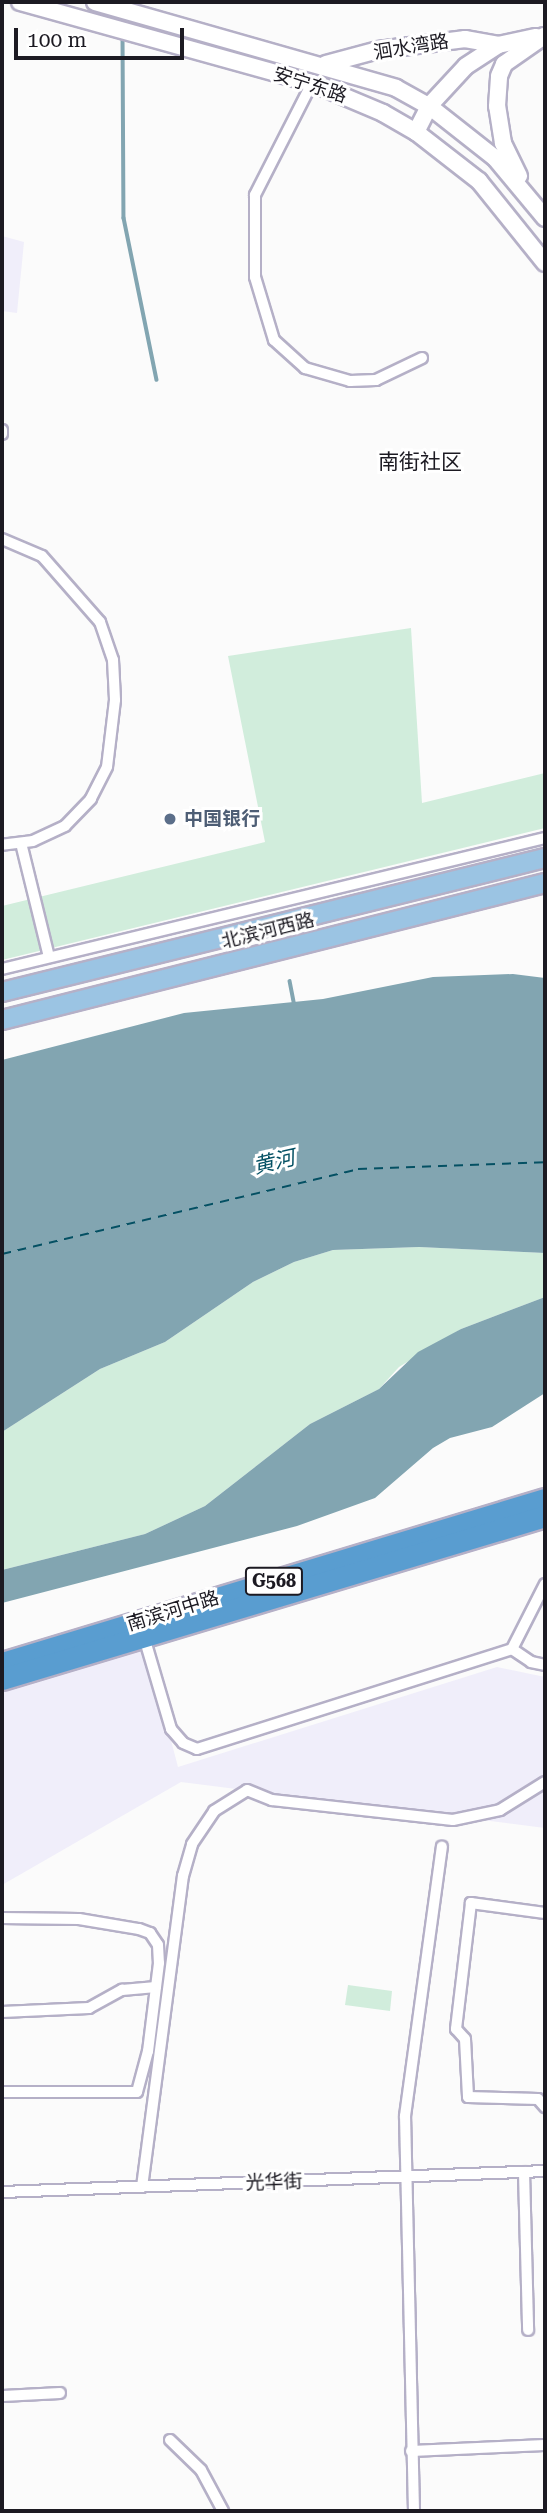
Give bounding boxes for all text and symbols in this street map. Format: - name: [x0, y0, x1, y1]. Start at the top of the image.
- scale bar: [18, 14, 187, 58]
- text: 100 m: [27, 28, 87, 52]
- street label: 洄水湾路: [372, 30, 450, 64]
- street label: 安宁东路: [270, 62, 350, 108]
- district label: 南街社区: [378, 449, 462, 475]
- place label: 中国银行: [184, 808, 260, 830]
- marker: 中国银行: [162, 811, 178, 827]
- street label: 北滨河西路: [219, 908, 317, 954]
- water label: 黄河: [251, 1145, 297, 1179]
- road number: G568: [244, 1566, 304, 1596]
- street label: 南滨河中路: [124, 1586, 222, 1636]
- street label: 光华街: [245, 2170, 303, 2194]

